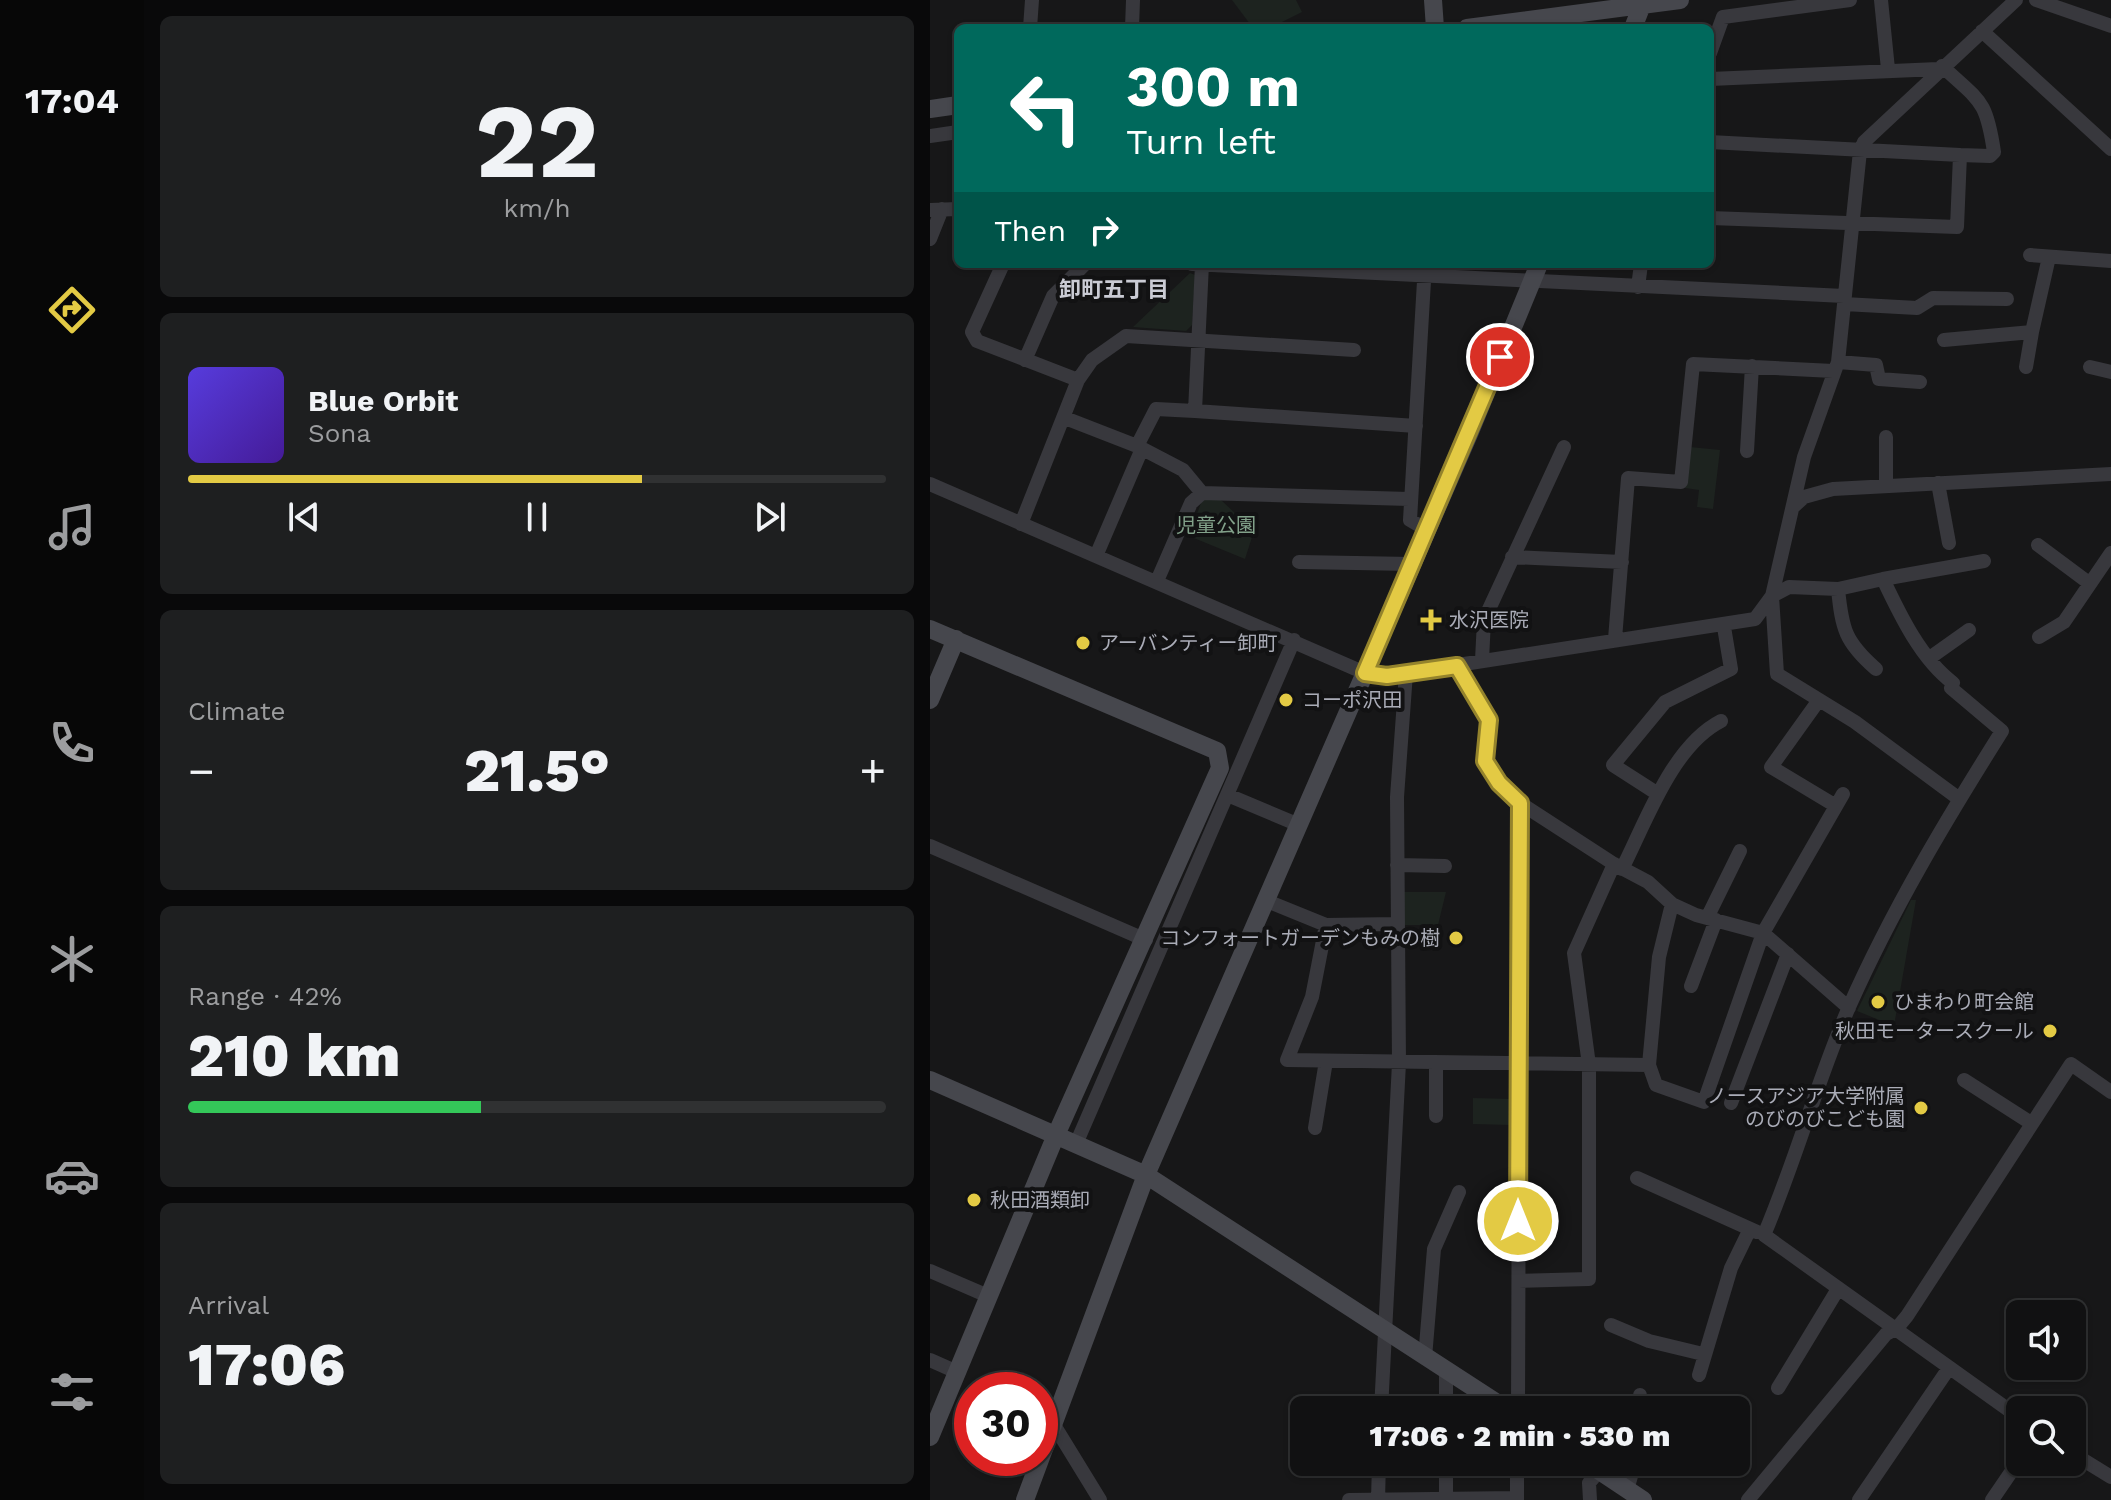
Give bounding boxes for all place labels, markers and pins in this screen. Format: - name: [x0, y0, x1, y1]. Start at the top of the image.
- pin: [1466, 323, 1534, 391]
- place label: 水沢医院: [1449, 608, 1529, 632]
- marker: 水沢医院: [1420, 609, 1442, 631]
- place label: アーバンティー卸町: [1099, 631, 1277, 655]
- marker: アーバンティー卸町: [1074, 634, 1092, 652]
- place label: コーポ沢田: [1302, 688, 1402, 712]
- marker: コーポ沢田: [1277, 691, 1295, 709]
- place label: コンフォートガーデンもみの樹: [1161, 926, 1440, 950]
- marker: コンフォートガーデンもみの樹: [1447, 929, 1465, 947]
- place label: ひまわり町会館: [1894, 990, 2034, 1014]
- marker: ひまわり町会館: [1869, 993, 1887, 1011]
- place label: 秋田モータースクール: [1835, 1019, 2034, 1043]
- marker: 秋田モータースクール: [2041, 1022, 2059, 1040]
- place label: ノースアジア大学附属 のびのびこども園: [1707, 1084, 1905, 1131]
- marker: ノースアジア大学附属 のびのびこども園: [1912, 1099, 1930, 1117]
- place label: 秋田酒類卸: [990, 1188, 1090, 1212]
- marker: 秋田酒類卸: [965, 1191, 983, 1209]

